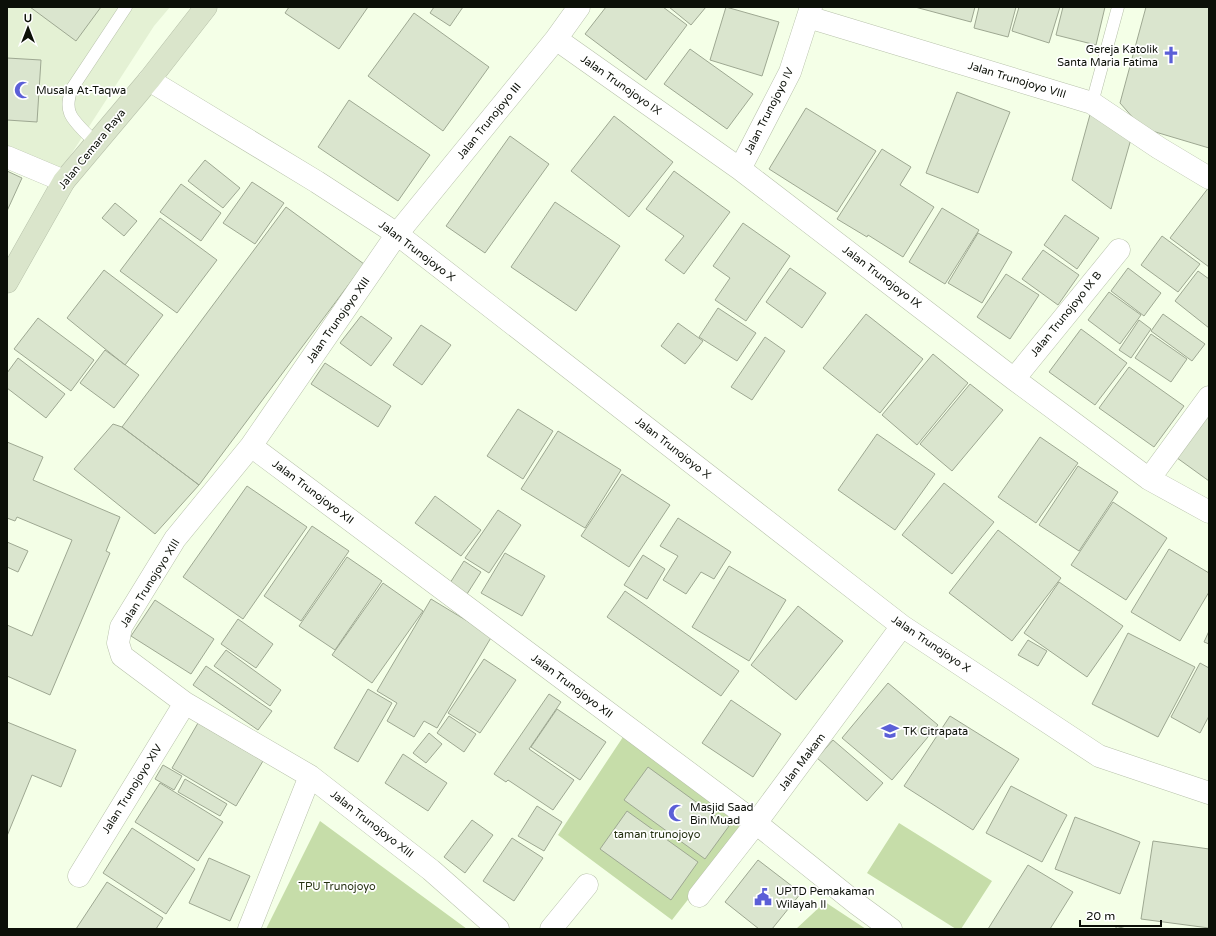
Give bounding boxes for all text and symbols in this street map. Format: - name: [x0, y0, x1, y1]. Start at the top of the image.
- north arrow: [8, 8, 48, 48]
- text: U: [24, 12, 32, 25]
- place label: Gereja Katolik Santa Maria Fatima: [1057, 43, 1158, 69]
- church icon: Gereja Katolik Santa Maria Fatima: [1161, 45, 1181, 65]
- street label: Jalan Trunojoyo IX: [578, 52, 664, 118]
- street label: Jalan Trunojoyo VIII: [966, 59, 1068, 101]
- street label: Jalan Trunojoyo IV: [741, 65, 797, 157]
- mosque icon: Musala At-Taqwa: [13, 80, 33, 100]
- street label: Jalan Trunojoyo III: [454, 80, 524, 162]
- place label: Musala At-Taqwa: [36, 84, 126, 97]
- street label: Jalan Cemara Raya: [56, 106, 128, 192]
- street label: Jalan Trunojoyo X: [376, 218, 458, 284]
- street label: Jalan Trunojoyo IX: [840, 243, 924, 311]
- street label: Jalan Trunojoyo IX B: [1028, 268, 1105, 359]
- street label: Jalan Trunojoyo XIII: [304, 275, 372, 365]
- street label: Jalan Trunojoyo X: [633, 414, 713, 482]
- street label: Jalan Trunojoyo XII: [270, 457, 356, 527]
- street label: Jalan Trunojoyo XIII: [118, 536, 182, 630]
- street label: Jalan Trunojoyo X: [889, 613, 973, 675]
- street label: Jalan Trunojoyo XII: [529, 651, 615, 721]
- school or university icon: TK Citrapata: [880, 721, 900, 741]
- place label: TK Citrapata: [903, 725, 968, 738]
- street label: Jalan Makam: [776, 731, 828, 793]
- street label: Jalan Trunojoyo XIV: [99, 742, 165, 836]
- street label: Jalan Trunojoyo XIII: [328, 788, 416, 860]
- place label: Masjid Saad Bin Muad: [690, 801, 754, 827]
- mosque icon: Masjid Saad Bin Muad: [667, 803, 687, 823]
- park label: taman trunojoyo: [614, 828, 701, 841]
- park label: TPU Trunojoyo: [298, 880, 376, 893]
- place label: UPTD Pemakaman Wilayah II: [776, 885, 874, 911]
- public building icon: UPTD Pemakaman Wilayah II: [753, 887, 773, 907]
- scale bar: [1080, 902, 1161, 928]
- text: 20 m: [1086, 909, 1115, 923]

